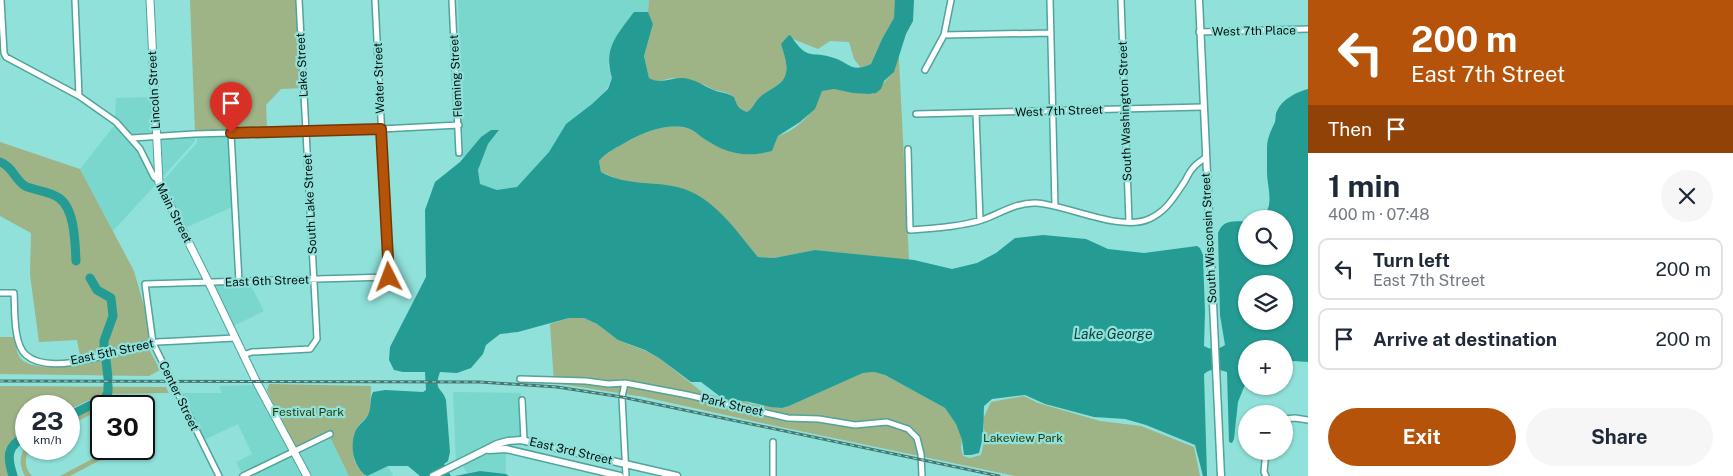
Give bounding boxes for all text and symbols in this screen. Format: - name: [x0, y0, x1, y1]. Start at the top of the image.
- text: 200 m: [1411, 19, 1517, 60]
- icon: left: [1328, 20, 1393, 85]
- street label: West 7th Place: [1212, 23, 1296, 39]
- street label: Lake Street: [293, 32, 311, 98]
- street label: Fleming Street: [447, 34, 465, 118]
- street label: South Washington Street: [1116, 40, 1134, 181]
- street label: Water Street: [371, 42, 387, 114]
- street label: Lincoln Street: [145, 50, 163, 130]
- text: East 7th Street: [1411, 61, 1565, 87]
- pin: [210, 82, 252, 133]
- icon: arrive: [217, 89, 245, 117]
- street label: West 7th Street: [1015, 102, 1104, 120]
- icon: arrive: [1382, 115, 1410, 143]
- text: Then: [1328, 118, 1372, 140]
- street label: South Lake Street: [300, 153, 320, 255]
- text: 1 min: [1328, 168, 1400, 204]
- button: close: [1661, 170, 1713, 222]
- street label: South Wisconsin Street: [1199, 172, 1219, 304]
- street label: Main Street: [153, 181, 195, 245]
- text: 400 m · 07:48: [1328, 205, 1430, 224]
- map controls: [1238, 210, 1293, 460]
- button: search: [1238, 210, 1293, 265]
- text: Turn left: [1373, 249, 1450, 271]
- position arrow: [362, 250, 414, 302]
- icon: left: [1330, 255, 1358, 283]
- text: 200 m: [1655, 258, 1711, 280]
- text: East 7th Street: [1373, 271, 1485, 290]
- street label: East 6th Street: [225, 273, 310, 289]
- button: layers: [1238, 275, 1293, 330]
- icon: arrive: [1330, 325, 1358, 353]
- water label: Lake George: [1073, 326, 1153, 342]
- text: Arrive at destination: [1373, 328, 1557, 350]
- text: 200 m: [1655, 328, 1711, 350]
- street label: East 5th Street: [69, 336, 155, 368]
- button: +: [1238, 340, 1293, 395]
- street label: Center Street: [156, 359, 202, 433]
- street label: Park Street: [699, 391, 765, 419]
- speed limit sign: 30: [90, 395, 155, 460]
- park label: Festival Park: [272, 405, 344, 419]
- button: −: [1238, 405, 1293, 460]
- text: 23: [31, 406, 64, 436]
- button: Exit: [1328, 408, 1516, 466]
- button: Share: [1526, 408, 1713, 466]
- park label: Lakeview Park: [983, 431, 1063, 445]
- text: km/h: [33, 433, 62, 447]
- street label: East 3rd Street: [528, 435, 614, 467]

